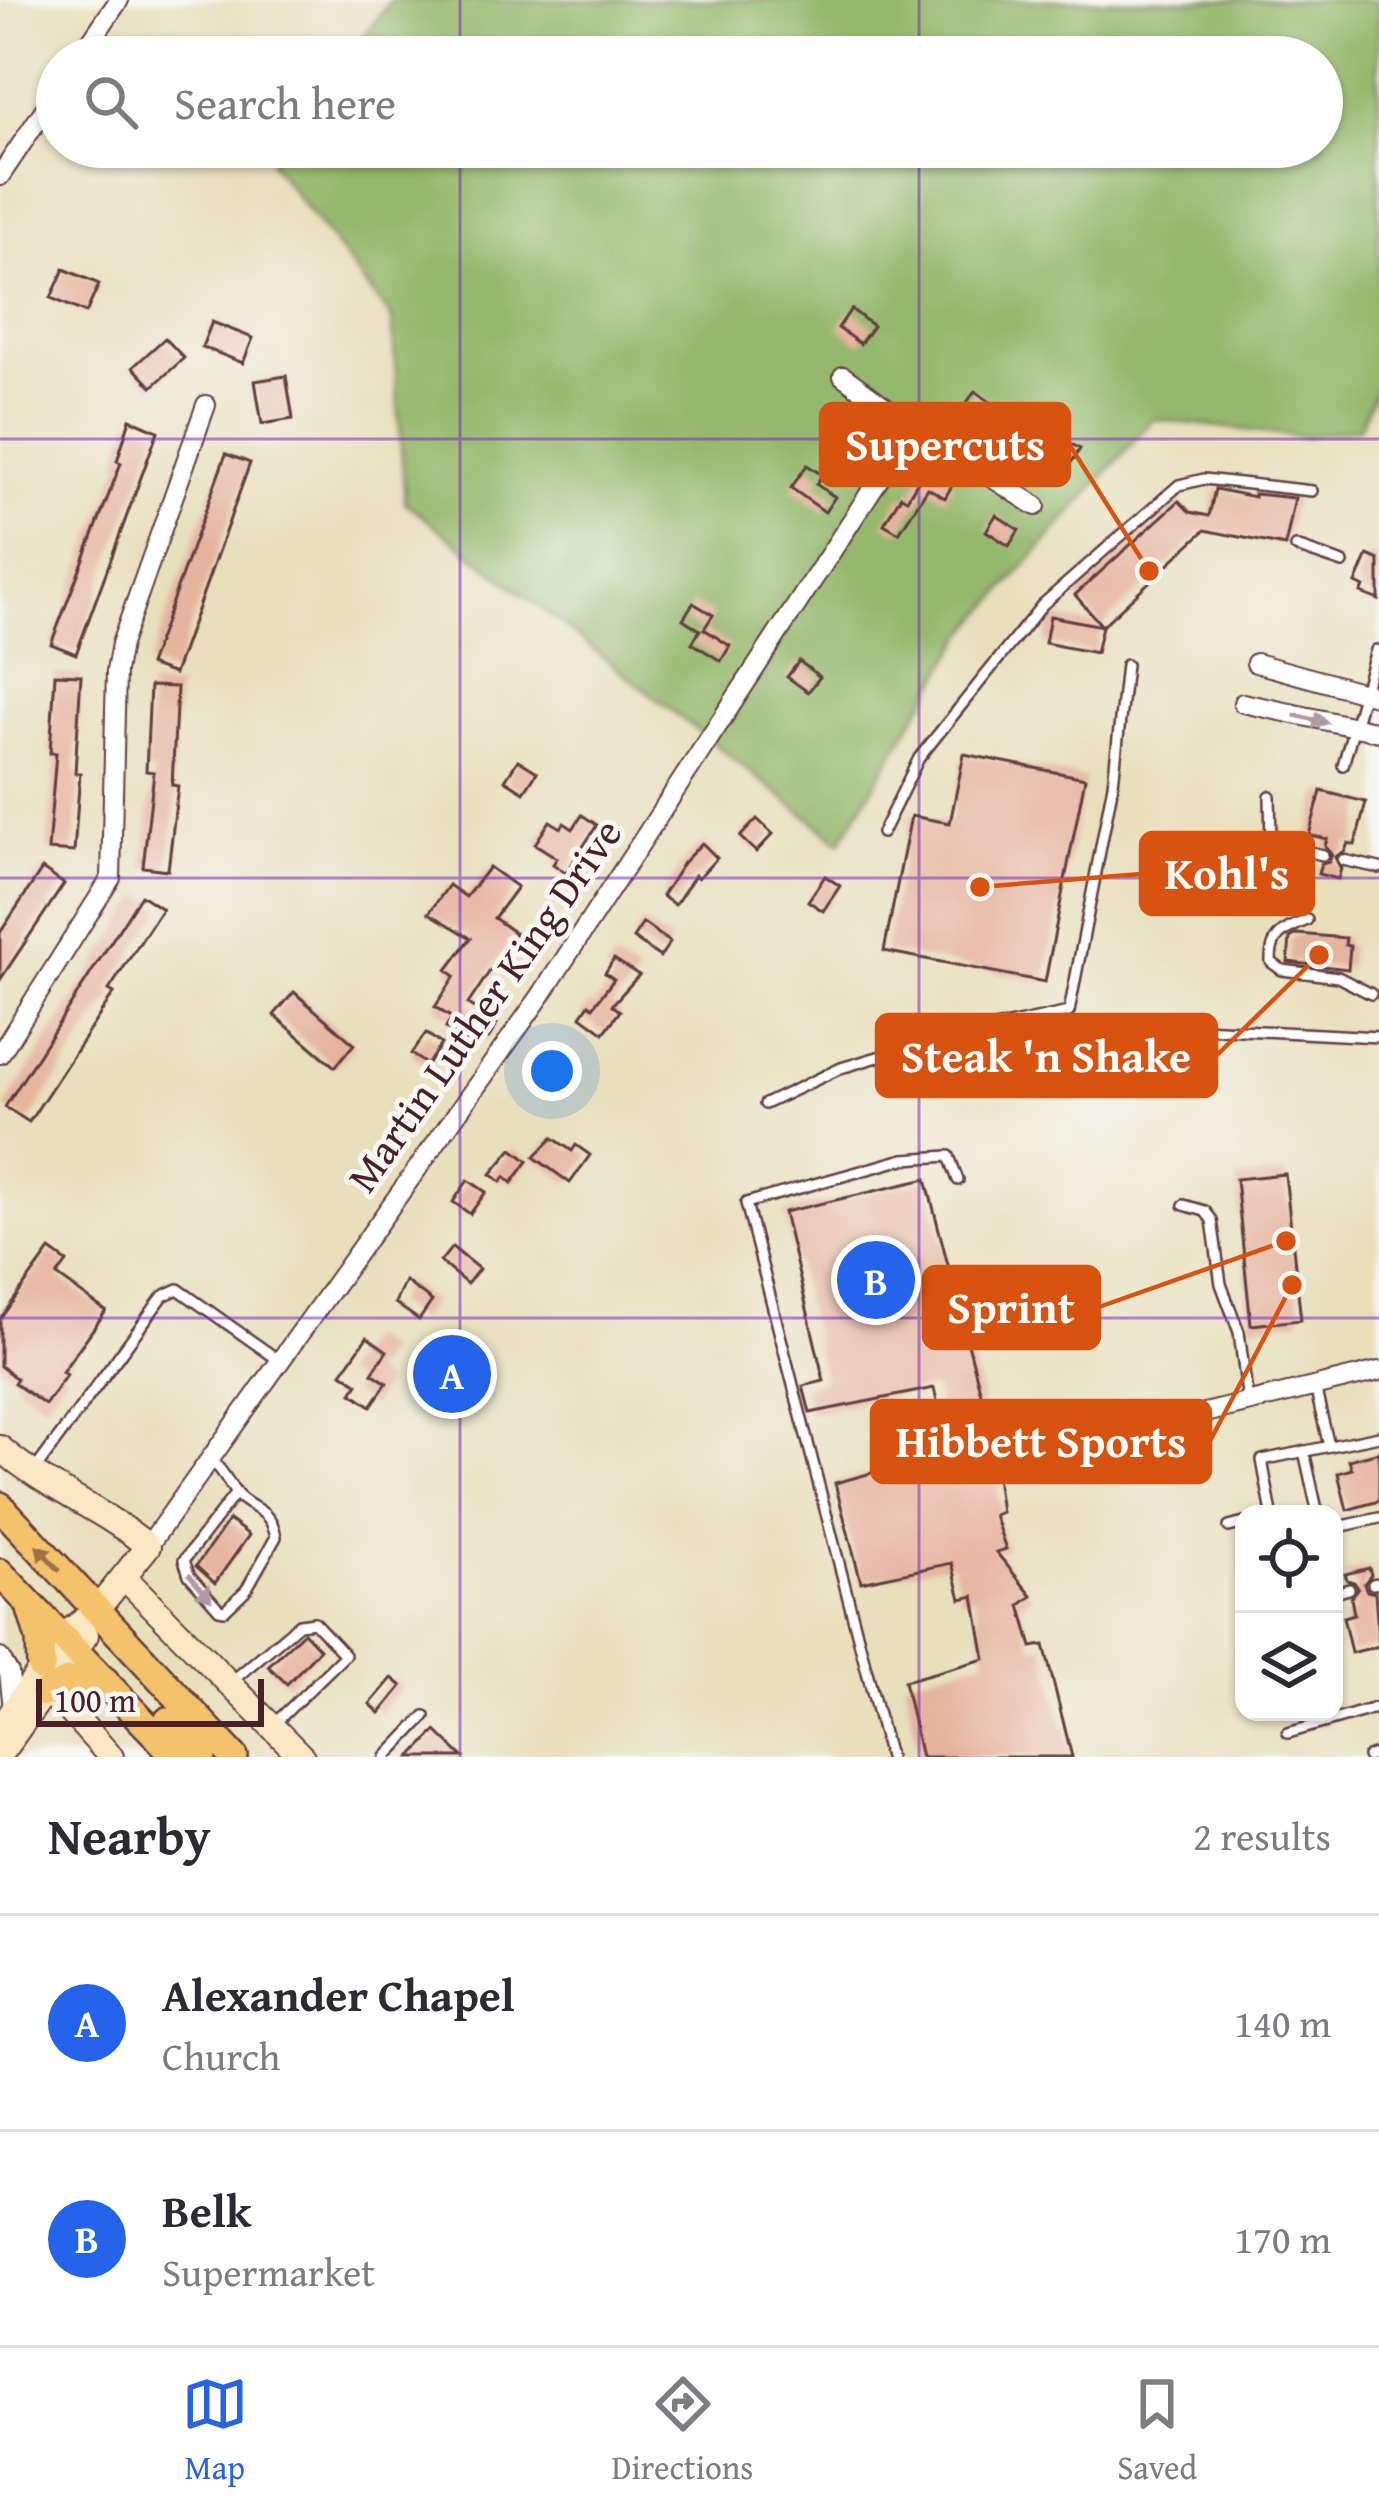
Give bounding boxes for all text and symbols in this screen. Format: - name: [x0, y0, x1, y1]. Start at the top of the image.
- search box: [36, 36, 1343, 168]
- icon: search: [78, 69, 144, 135]
- text: Search here: [174, 70, 396, 135]
- callout: Supercuts: [821, 404, 1069, 485]
- text: Supercuts: [845, 411, 1045, 476]
- one-way arrow: [1292, 710, 1329, 729]
- street label: Martin Luther King Drive: [331, 806, 636, 1204]
- callout: Kohl's: [1141, 833, 1313, 914]
- text: Kohl's: [1165, 840, 1289, 905]
- callout: Steak 'n Shake: [877, 1015, 1216, 1096]
- text: Steak 'n Shake: [901, 1023, 1191, 1088]
- your location: [522, 1041, 582, 1101]
- pin: B: [837, 1235, 915, 1325]
- callout: Sprint: [924, 1267, 1099, 1348]
- text: Sprint: [947, 1274, 1075, 1339]
- pin: A: [413, 1329, 491, 1419]
- callout: Hibbett Sports: [872, 1401, 1210, 1482]
- text: Hibbett Sports: [896, 1408, 1186, 1473]
- map controls: [1235, 1505, 1343, 1721]
- button: locate: [1235, 1505, 1343, 1613]
- one-way arrow: [35, 1544, 62, 1573]
- one-way arrow: [187, 1572, 213, 1602]
- button: layers: [1235, 1613, 1343, 1721]
- scale bar: [36, 1673, 264, 1726]
- text: 100 m: [54, 1676, 136, 1724]
- text: Nearby: [48, 1798, 211, 1873]
- text: 2 results: [1193, 1807, 1331, 1864]
- text: Alexander Chapel: [162, 1962, 515, 2027]
- text: A: [75, 1994, 99, 2051]
- text: 140 m: [1234, 1994, 1331, 2051]
- text: Church: [162, 2027, 280, 2084]
- text: Belk: [162, 2178, 251, 2243]
- text: B: [75, 2210, 99, 2267]
- text: 170 m: [1234, 2210, 1331, 2267]
- text: Supermarket: [162, 2243, 375, 2300]
- tab: Map: [182, 2371, 248, 2491]
- tab: Directions: [612, 2371, 753, 2491]
- tab: Saved: [1117, 2371, 1197, 2491]

